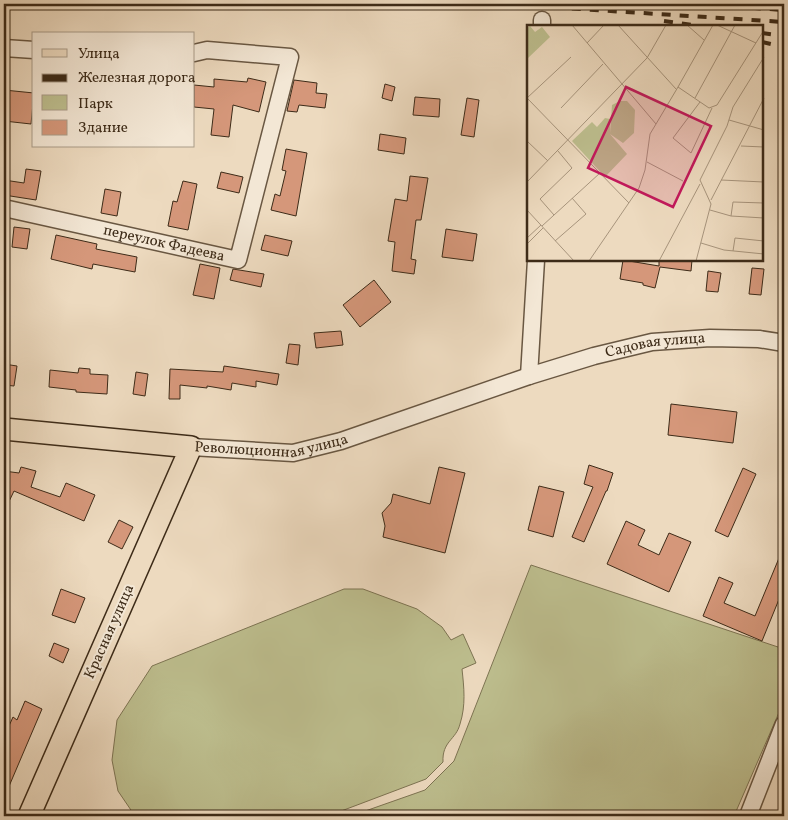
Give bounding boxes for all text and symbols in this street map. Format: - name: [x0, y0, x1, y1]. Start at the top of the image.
- inset map: [527, 25, 763, 261]
- legend: [32, 32, 195, 148]
- text: Улица: [78, 44, 120, 65]
- text: Железная дорога: [78, 68, 195, 89]
- text: Парк: [78, 94, 113, 115]
- text: Здание: [78, 118, 128, 139]
- street label: переулок Фадеева: [101, 220, 227, 267]
- street label: Садовая улица: [603, 328, 706, 363]
- street label: Революционная улица: [194, 429, 351, 464]
- street label: Красная улица: [80, 581, 140, 683]

